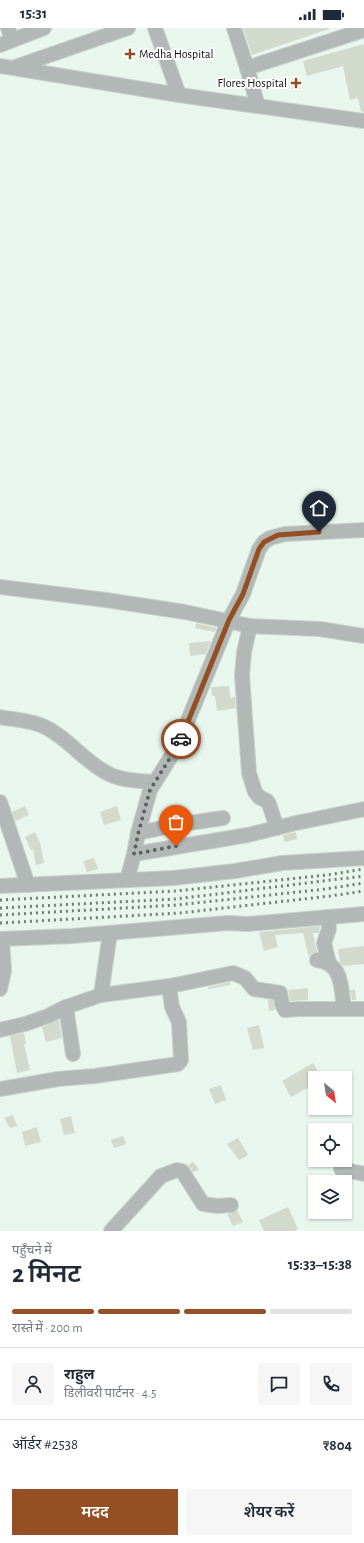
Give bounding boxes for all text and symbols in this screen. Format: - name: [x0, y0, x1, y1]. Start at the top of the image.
- text: 15:31: [20, 6, 47, 21]
- marker: Medha Hospital: [124, 48, 136, 60]
- place label: Medha Hospital: [139, 48, 213, 60]
- place label: Flores Hospital: [218, 77, 287, 89]
- marker: Flores Hospital: [290, 77, 302, 89]
- pin: [302, 491, 336, 532]
- icon: home: [308, 497, 330, 519]
- courier: [161, 719, 201, 759]
- icon: car: [170, 728, 192, 750]
- pin: [159, 805, 193, 846]
- icon: bag: [165, 811, 187, 833]
- north arrow: [308, 1071, 352, 1115]
- map controls: [308, 1071, 352, 1219]
- button: locate: [308, 1123, 352, 1167]
- button: layers: [308, 1175, 352, 1219]
- text: पहुँचने में: [12, 1244, 52, 1257]
- text: 15:33–15:38: [288, 1257, 352, 1272]
- text: 2 मिनट: [12, 1261, 81, 1287]
- text: रास्ते में · 200 m: [12, 1322, 83, 1335]
- button: person: [12, 1363, 54, 1405]
- button: chat: [258, 1363, 300, 1405]
- button: phone: [310, 1363, 352, 1405]
- text: राहुल: [64, 1367, 95, 1382]
- text: डिलीवरी पार्टनर · 4.5: [64, 1387, 156, 1400]
- text: ऑर्डर #2538: [12, 1437, 78, 1452]
- text: ₹804: [323, 1438, 352, 1453]
- button: मदद: [12, 1489, 178, 1535]
- button: शेयर करें: [186, 1489, 352, 1535]

